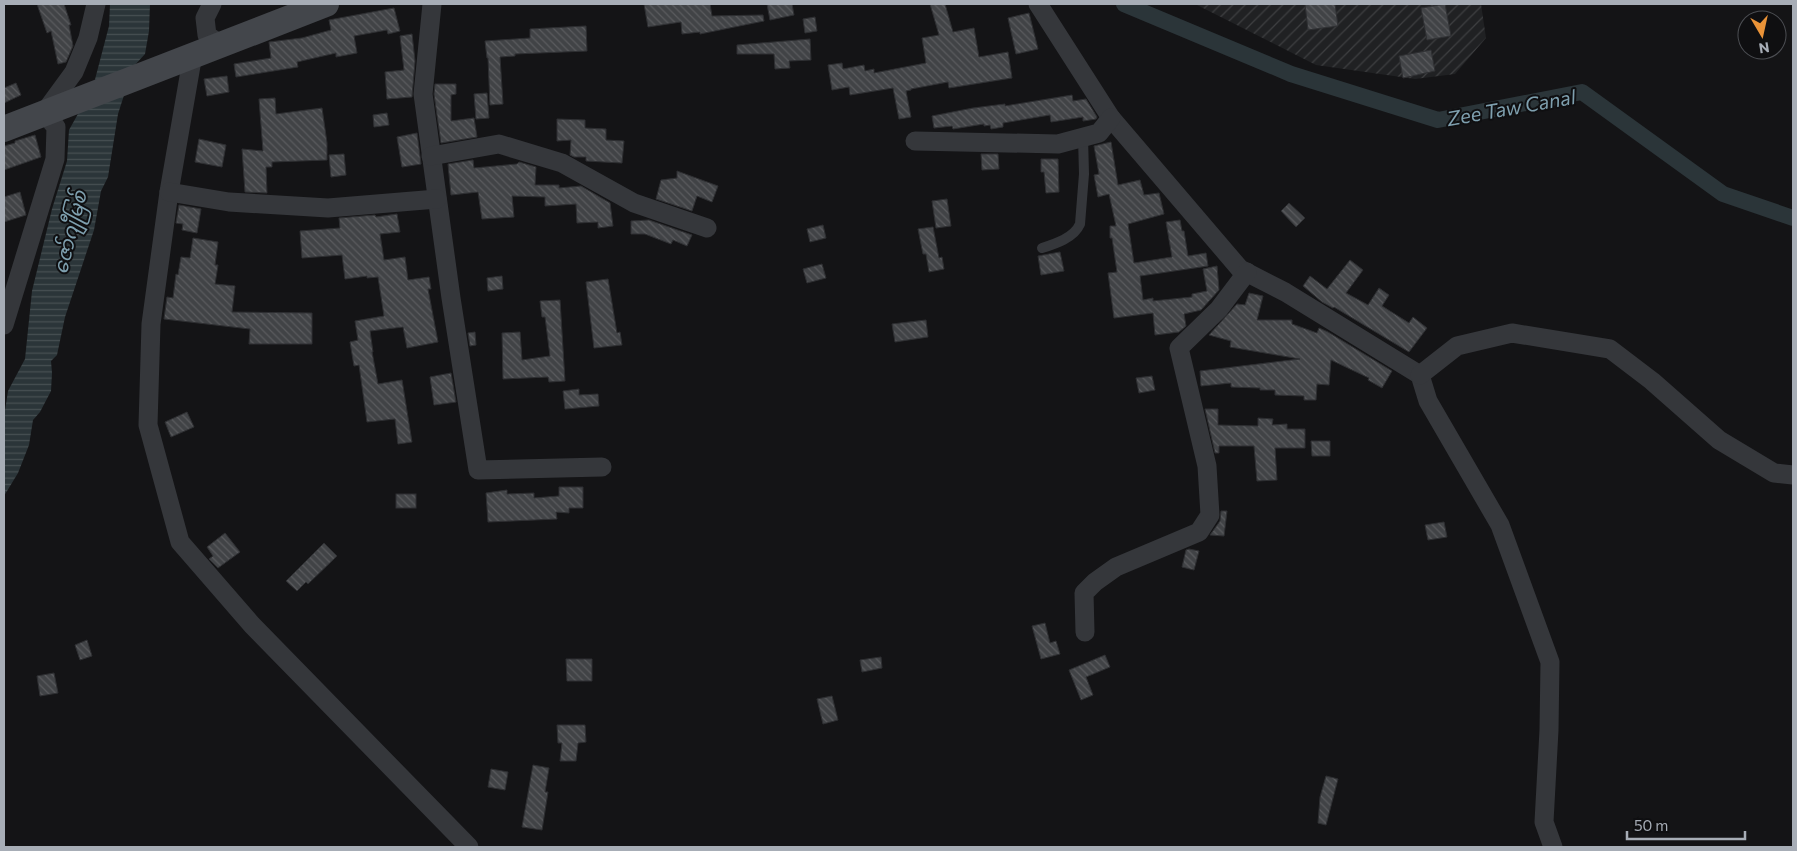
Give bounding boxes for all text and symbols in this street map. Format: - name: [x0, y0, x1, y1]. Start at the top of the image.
- north arrow: [1737, 10, 1787, 60]
- text: N: [1758, 39, 1771, 58]
- water label: Zee Taw Canal: [1444, 84, 1578, 130]
- water label: ဇော်ဂျီမြစ်: [46, 186, 97, 278]
- scale bar: [1627, 808, 1744, 840]
- text: 50 m: [1634, 816, 1668, 834]

